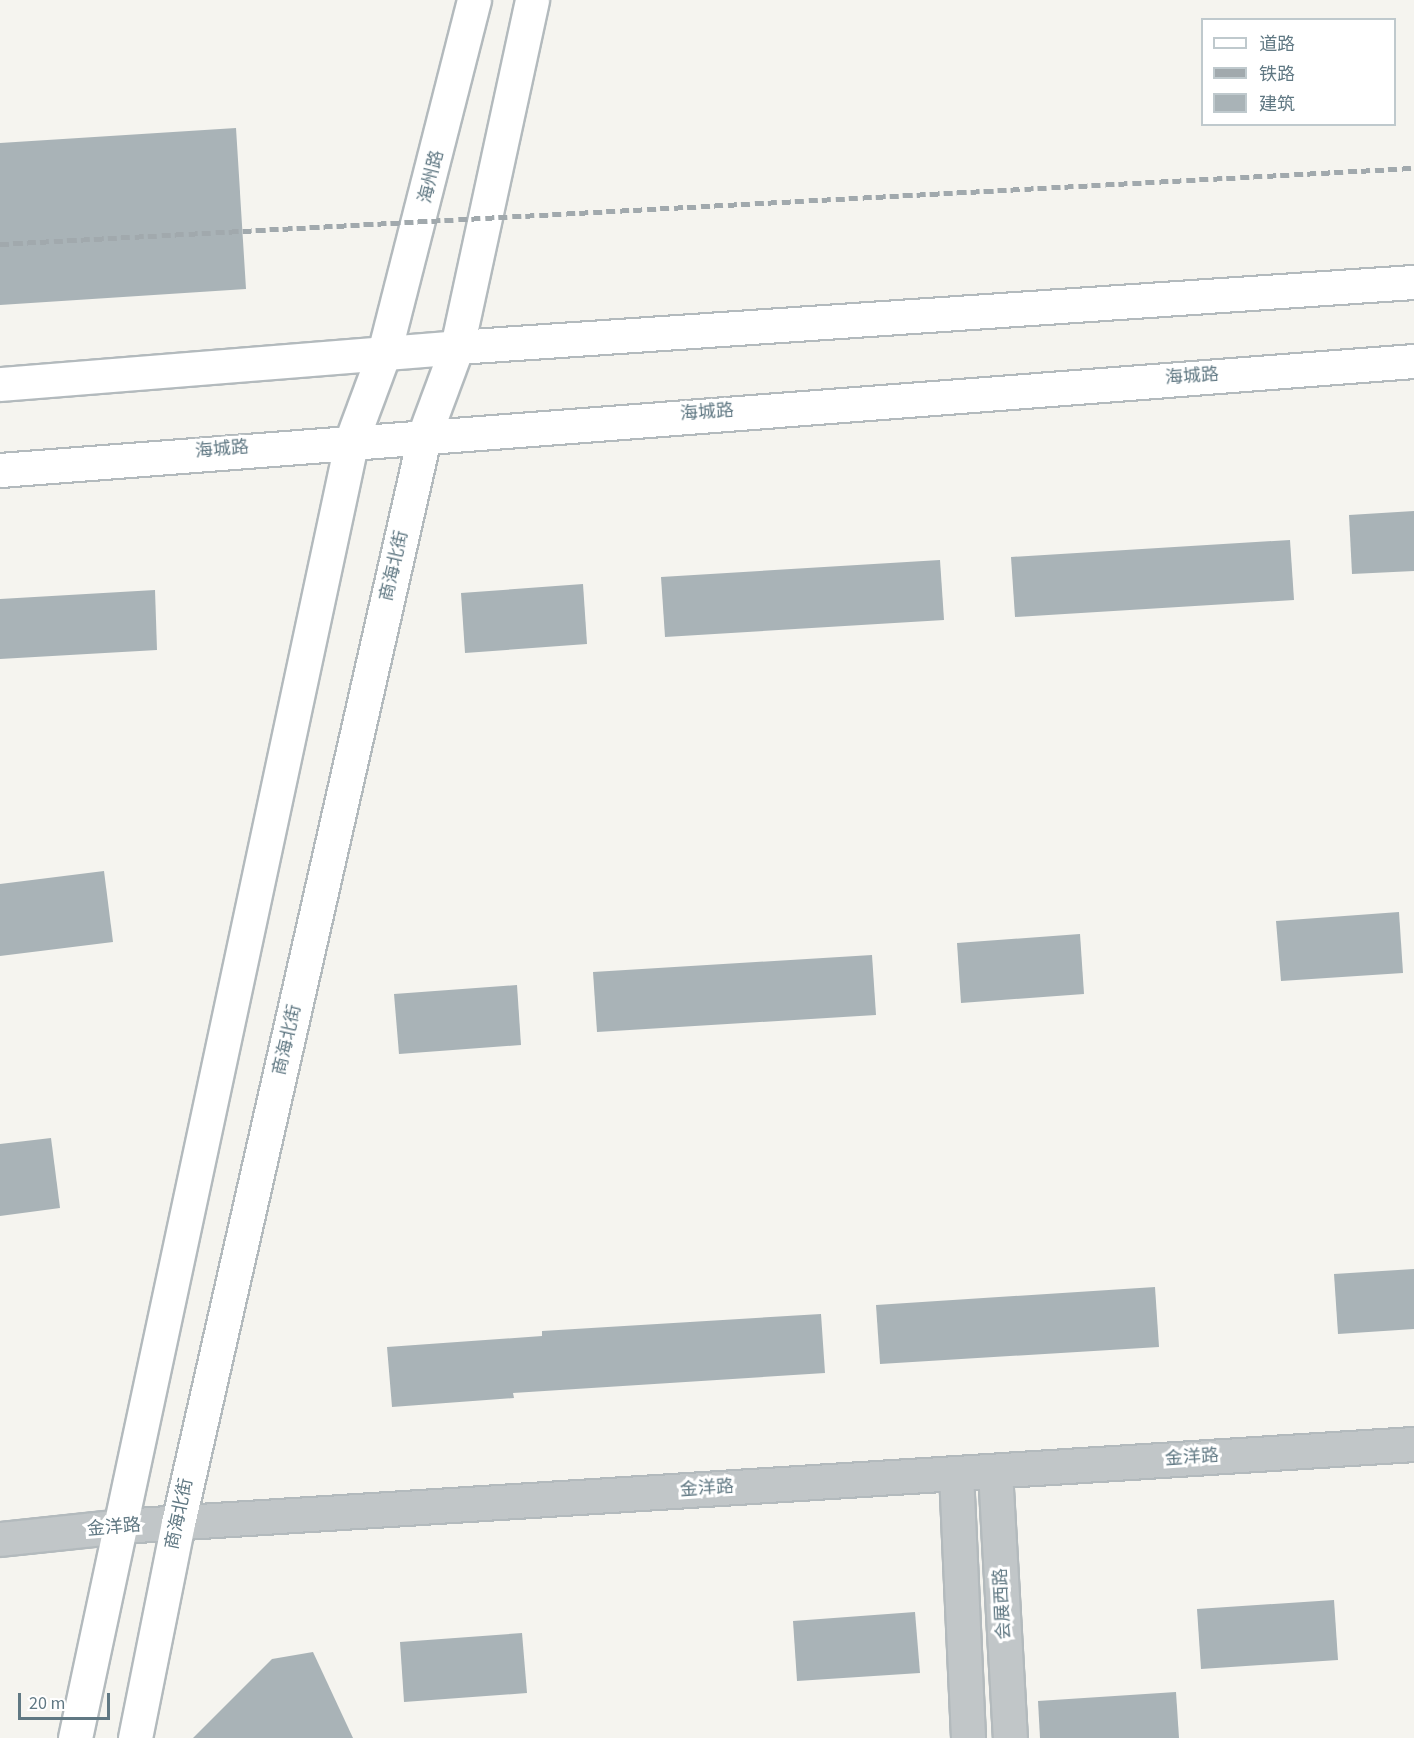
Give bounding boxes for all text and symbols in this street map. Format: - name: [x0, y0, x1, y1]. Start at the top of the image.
- legend: [1201, 18, 1396, 126]
- text: 道路: [1259, 32, 1295, 57]
- text: 铁路: [1259, 62, 1295, 87]
- text: 建筑: [1259, 92, 1295, 117]
- street label: 海州路: [415, 148, 449, 206]
- street label: 海城路: [1164, 364, 1220, 390]
- street label: 海城路: [679, 400, 735, 426]
- street label: 海城路: [194, 437, 250, 463]
- street label: 商海北街: [376, 528, 414, 604]
- street label: 商海北街: [269, 1002, 307, 1078]
- street label: 金洋路: [1164, 1445, 1220, 1471]
- street label: 金洋路: [679, 1476, 735, 1502]
- street label: 商海北街: [162, 1477, 198, 1551]
- street label: 金洋路: [86, 1515, 142, 1541]
- street label: 会展西路: [990, 1567, 1016, 1641]
- scale bar: [21, 1681, 112, 1719]
- text: 20 m: [29, 1691, 65, 1716]

